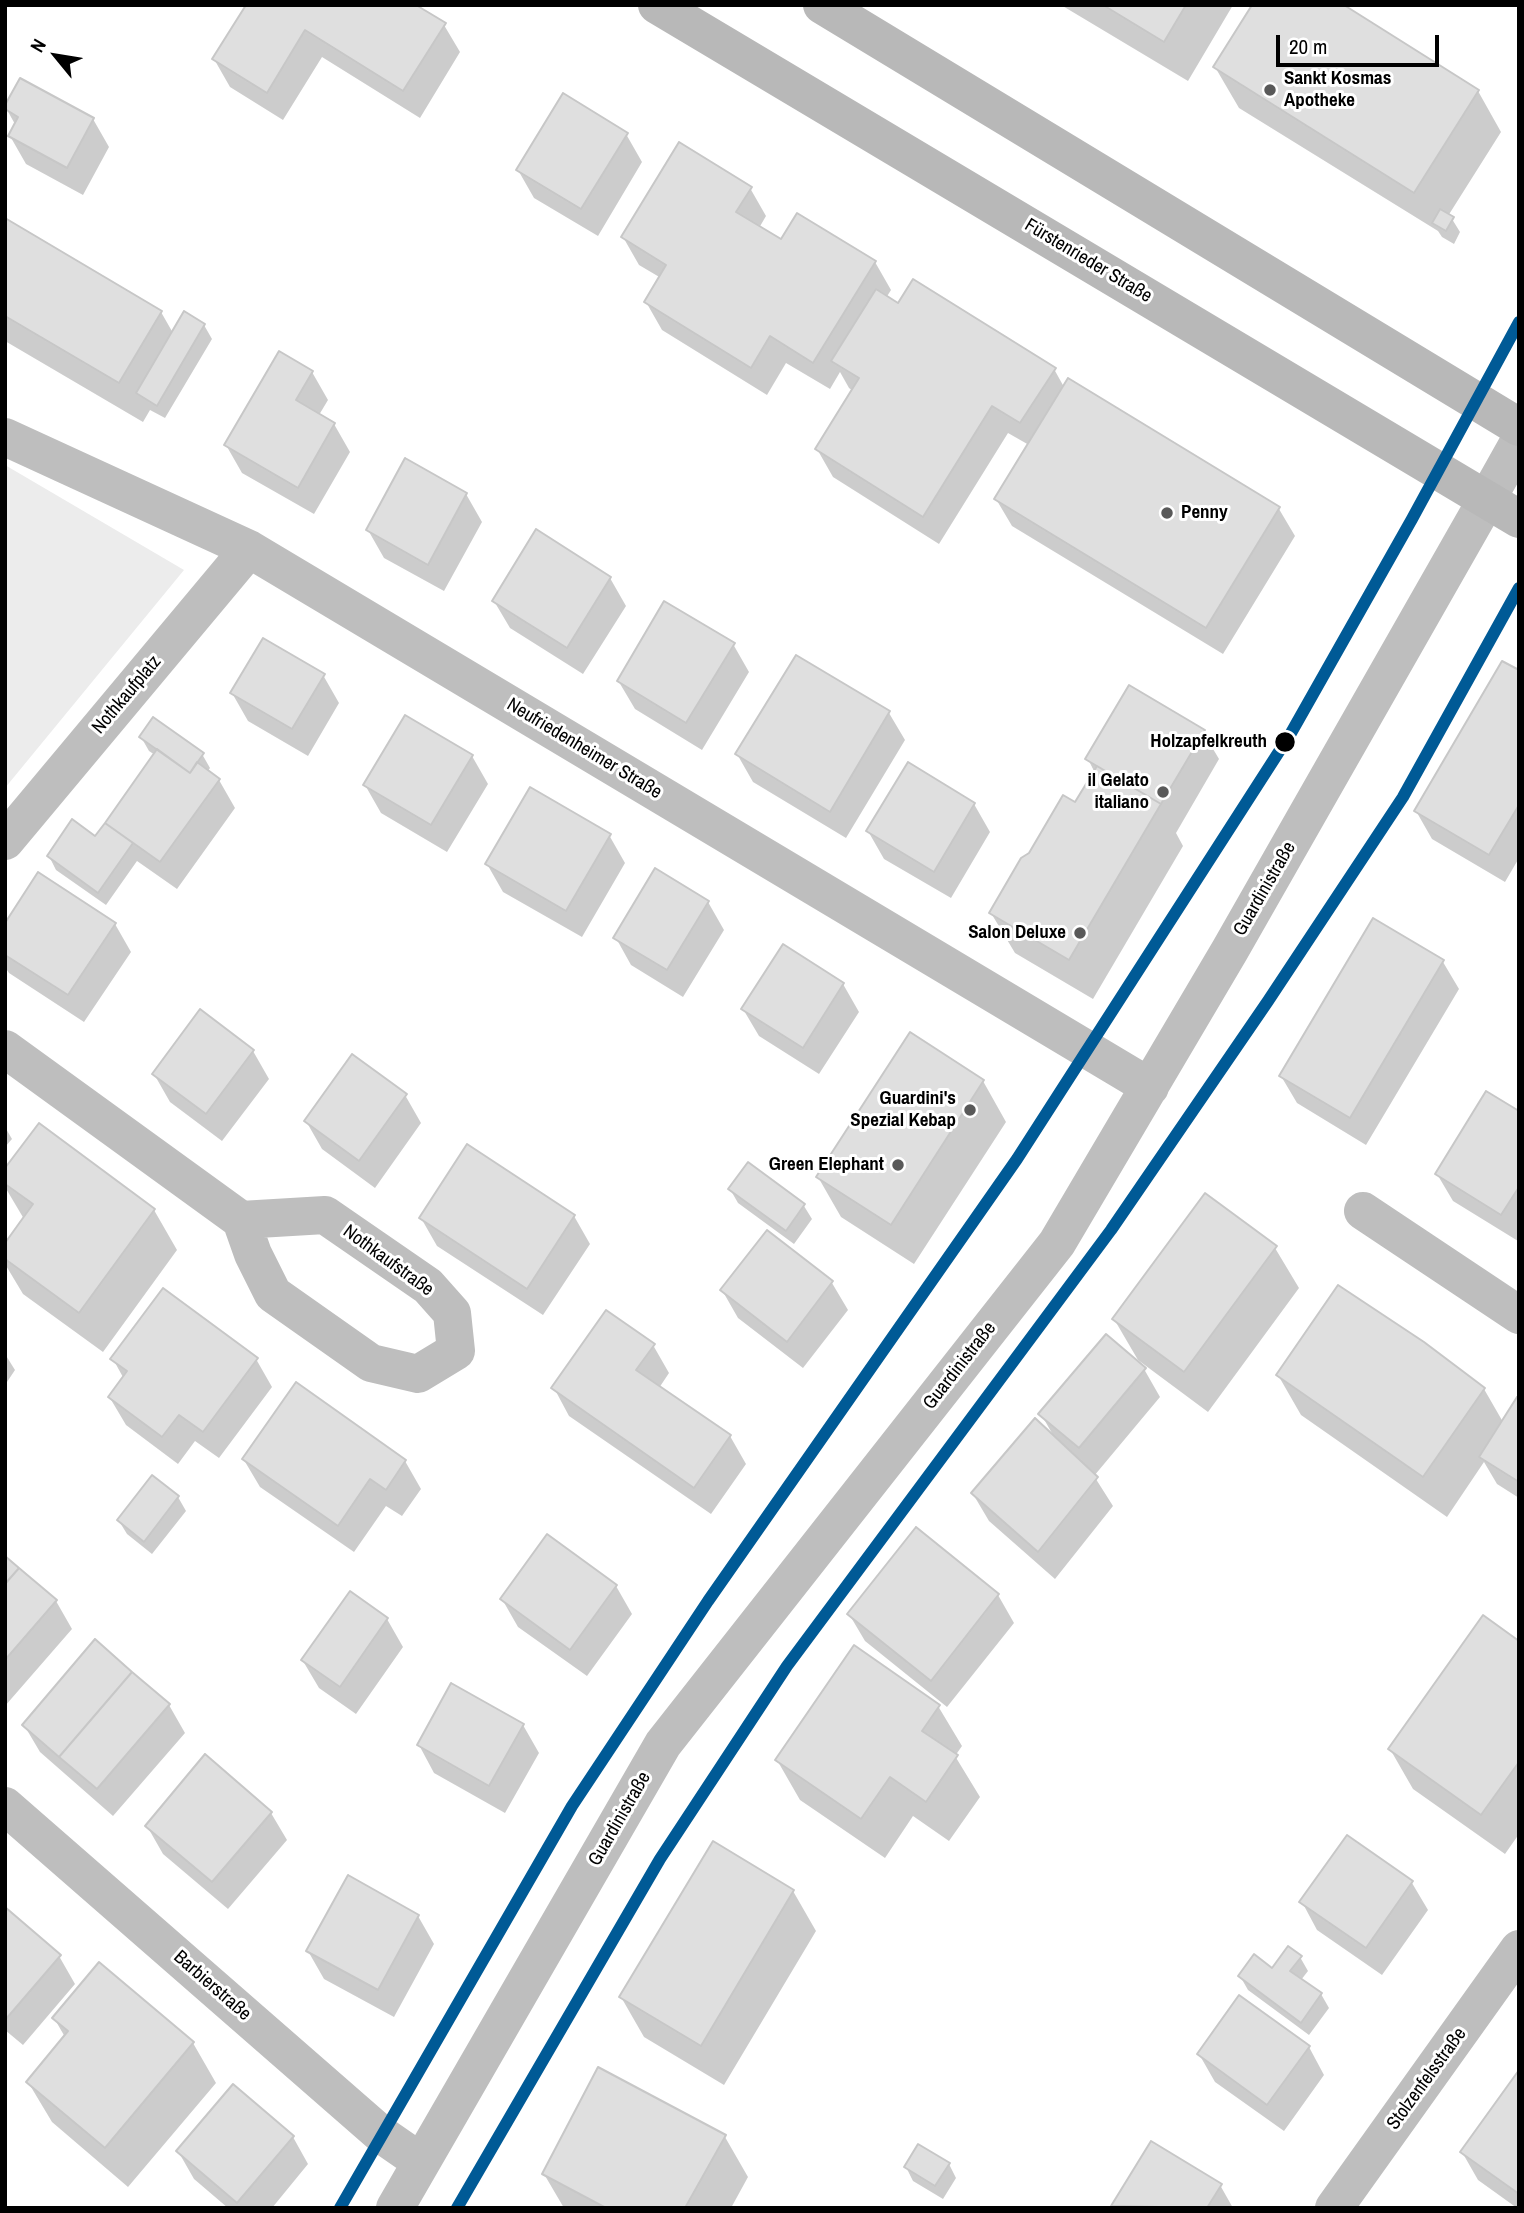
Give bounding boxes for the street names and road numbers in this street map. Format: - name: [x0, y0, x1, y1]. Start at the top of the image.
- street label: Fürstenrieder Straße: [1020, 214, 1156, 308]
- street label: Nothkaufplatz: [88, 651, 166, 739]
- street label: Neufriedenheimer Straße: [502, 694, 666, 804]
- street label: Guardinistraße: [1229, 838, 1301, 940]
- street label: Nothkaufstraße: [338, 1220, 438, 1302]
- street label: Guardinistraße: [919, 1318, 1001, 1414]
- street label: Guardinistraße: [584, 1768, 656, 1870]
- street label: Barbierstraße: [169, 1946, 255, 2026]
- street label: Stolzenfelsstraße: [1382, 2024, 1472, 2134]

